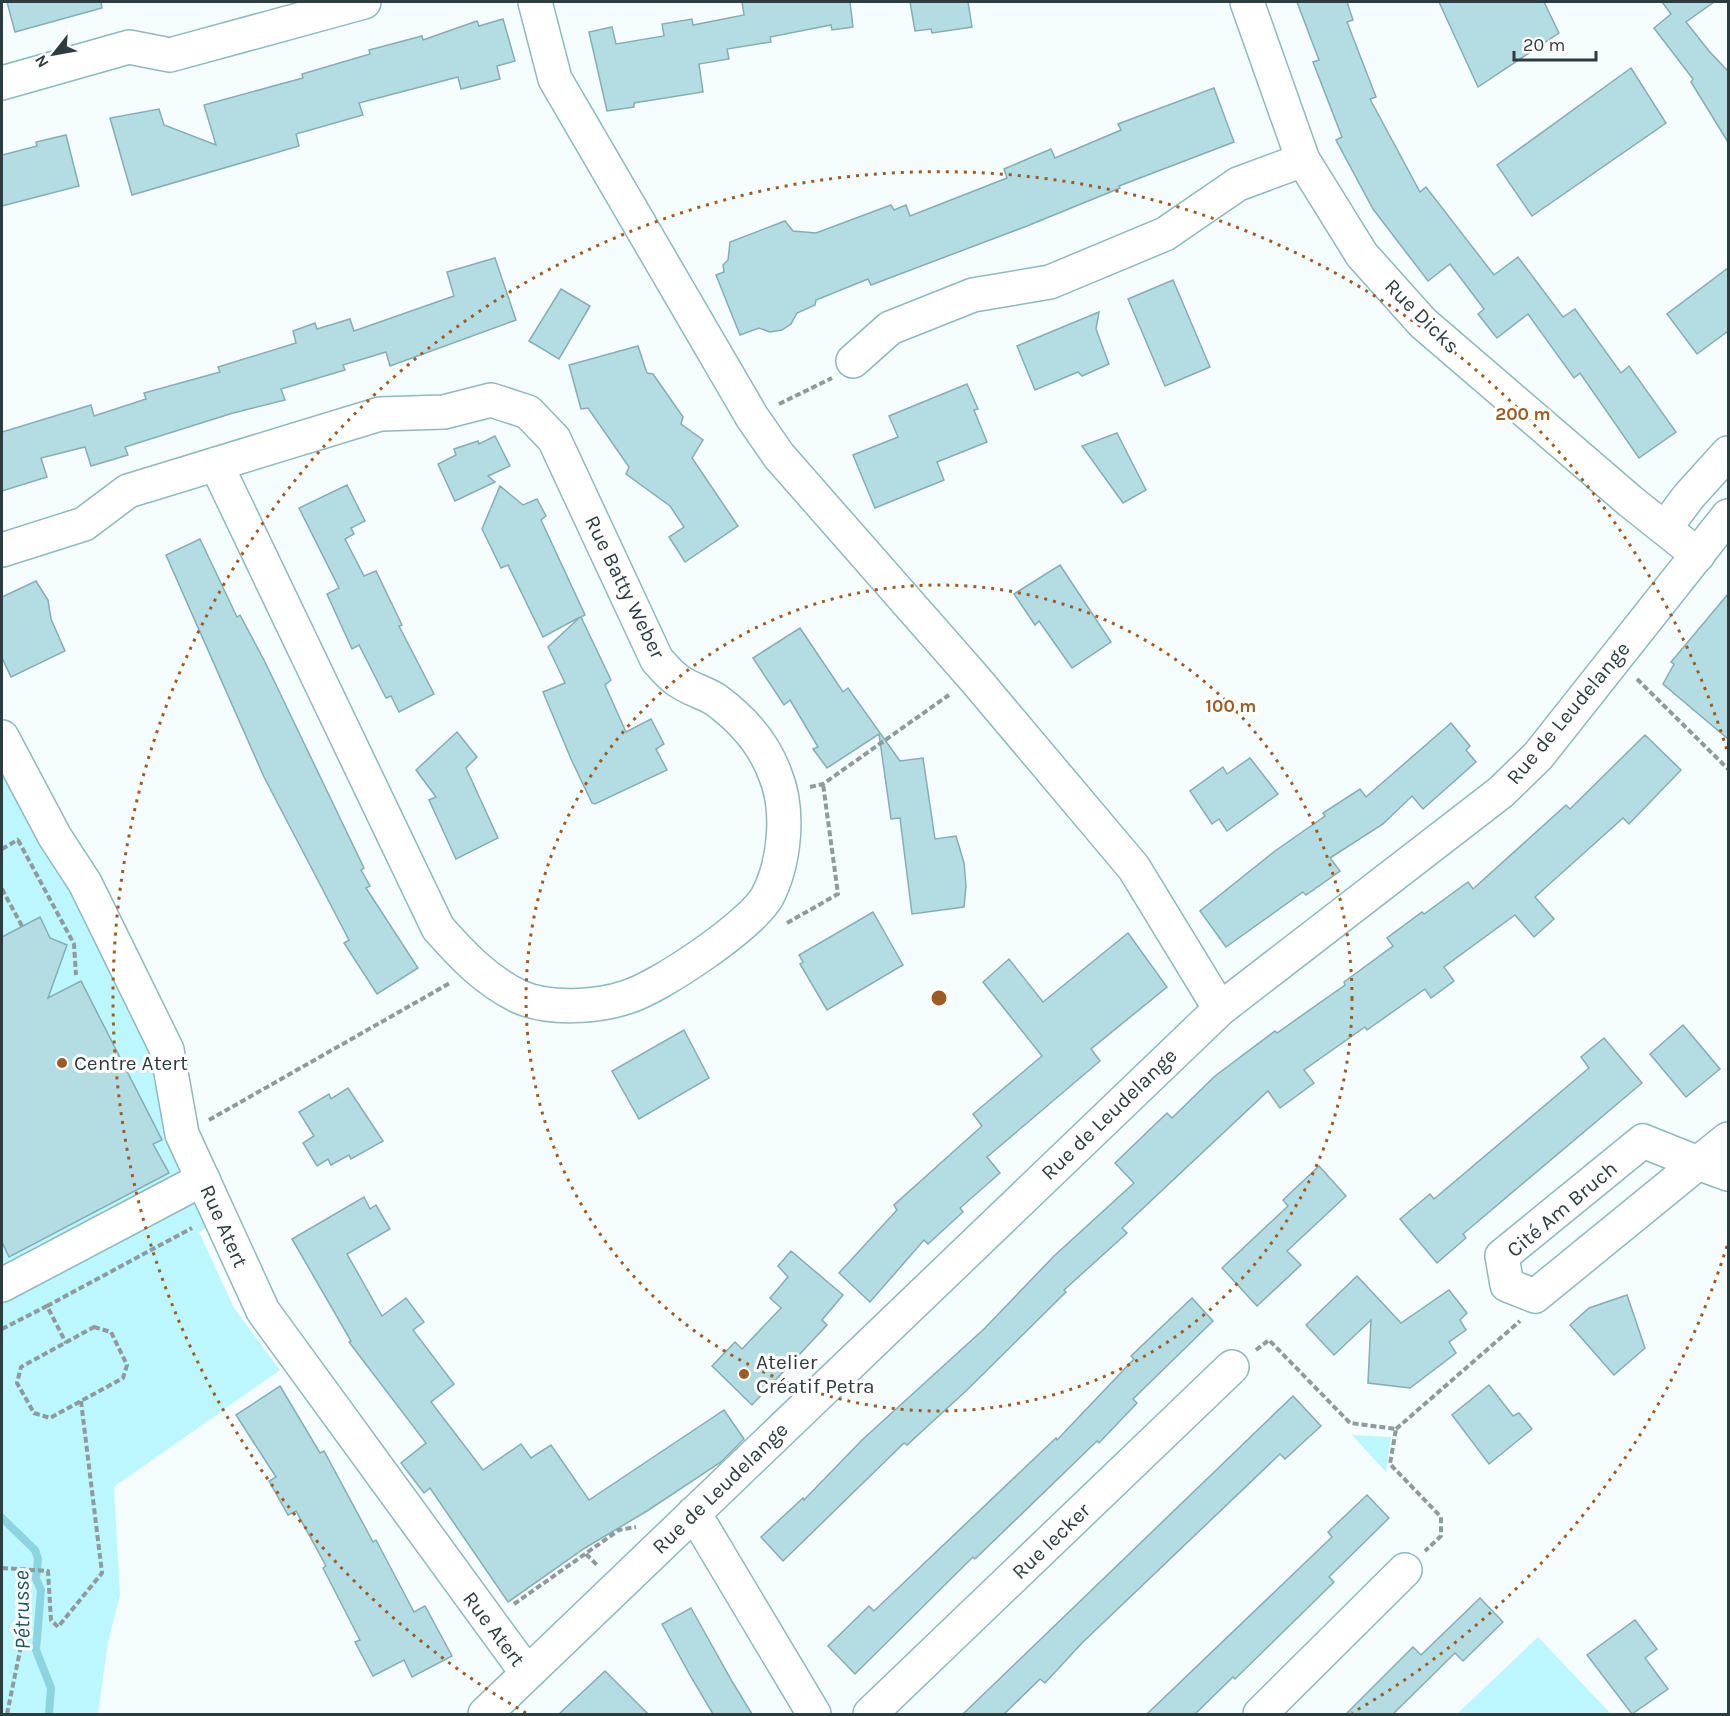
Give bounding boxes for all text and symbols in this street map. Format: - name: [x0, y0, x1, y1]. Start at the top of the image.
- north arrow: [24, 24, 84, 84]
- scale bar: [1514, 24, 1596, 62]
- text: 20 m: [1523, 34, 1565, 56]
- text: N: [30, 52, 53, 71]
- street label: Rue Dicks: [1380, 274, 1464, 358]
- text: 200 m: [1495, 403, 1551, 425]
- street label: Rue Batty Weber: [580, 512, 670, 663]
- street label: Rue de Leudelange: [1501, 637, 1635, 789]
- text: 100 m: [1206, 695, 1256, 717]
- centre of rings: [929, 988, 949, 1008]
- street label: Rue de Leudelange: [1036, 1043, 1182, 1185]
- place label: Centre Atert: [74, 1051, 188, 1075]
- marker: Centre Atert: [55, 1056, 69, 1070]
- street label: Cité Am Bruch: [1502, 1156, 1622, 1262]
- street label: Rue Atert: [195, 1181, 253, 1271]
- place label: Atelier Créatif Petra: [756, 1350, 875, 1398]
- marker: Atelier Créatif Petra: [737, 1367, 751, 1381]
- street label: Rue de Leudelange: [647, 1417, 793, 1559]
- street label: Rue Iecker: [1007, 1498, 1095, 1584]
- water label: Pétrusse: [8, 1570, 36, 1650]
- street label: Rue Atert: [458, 1587, 530, 1671]

